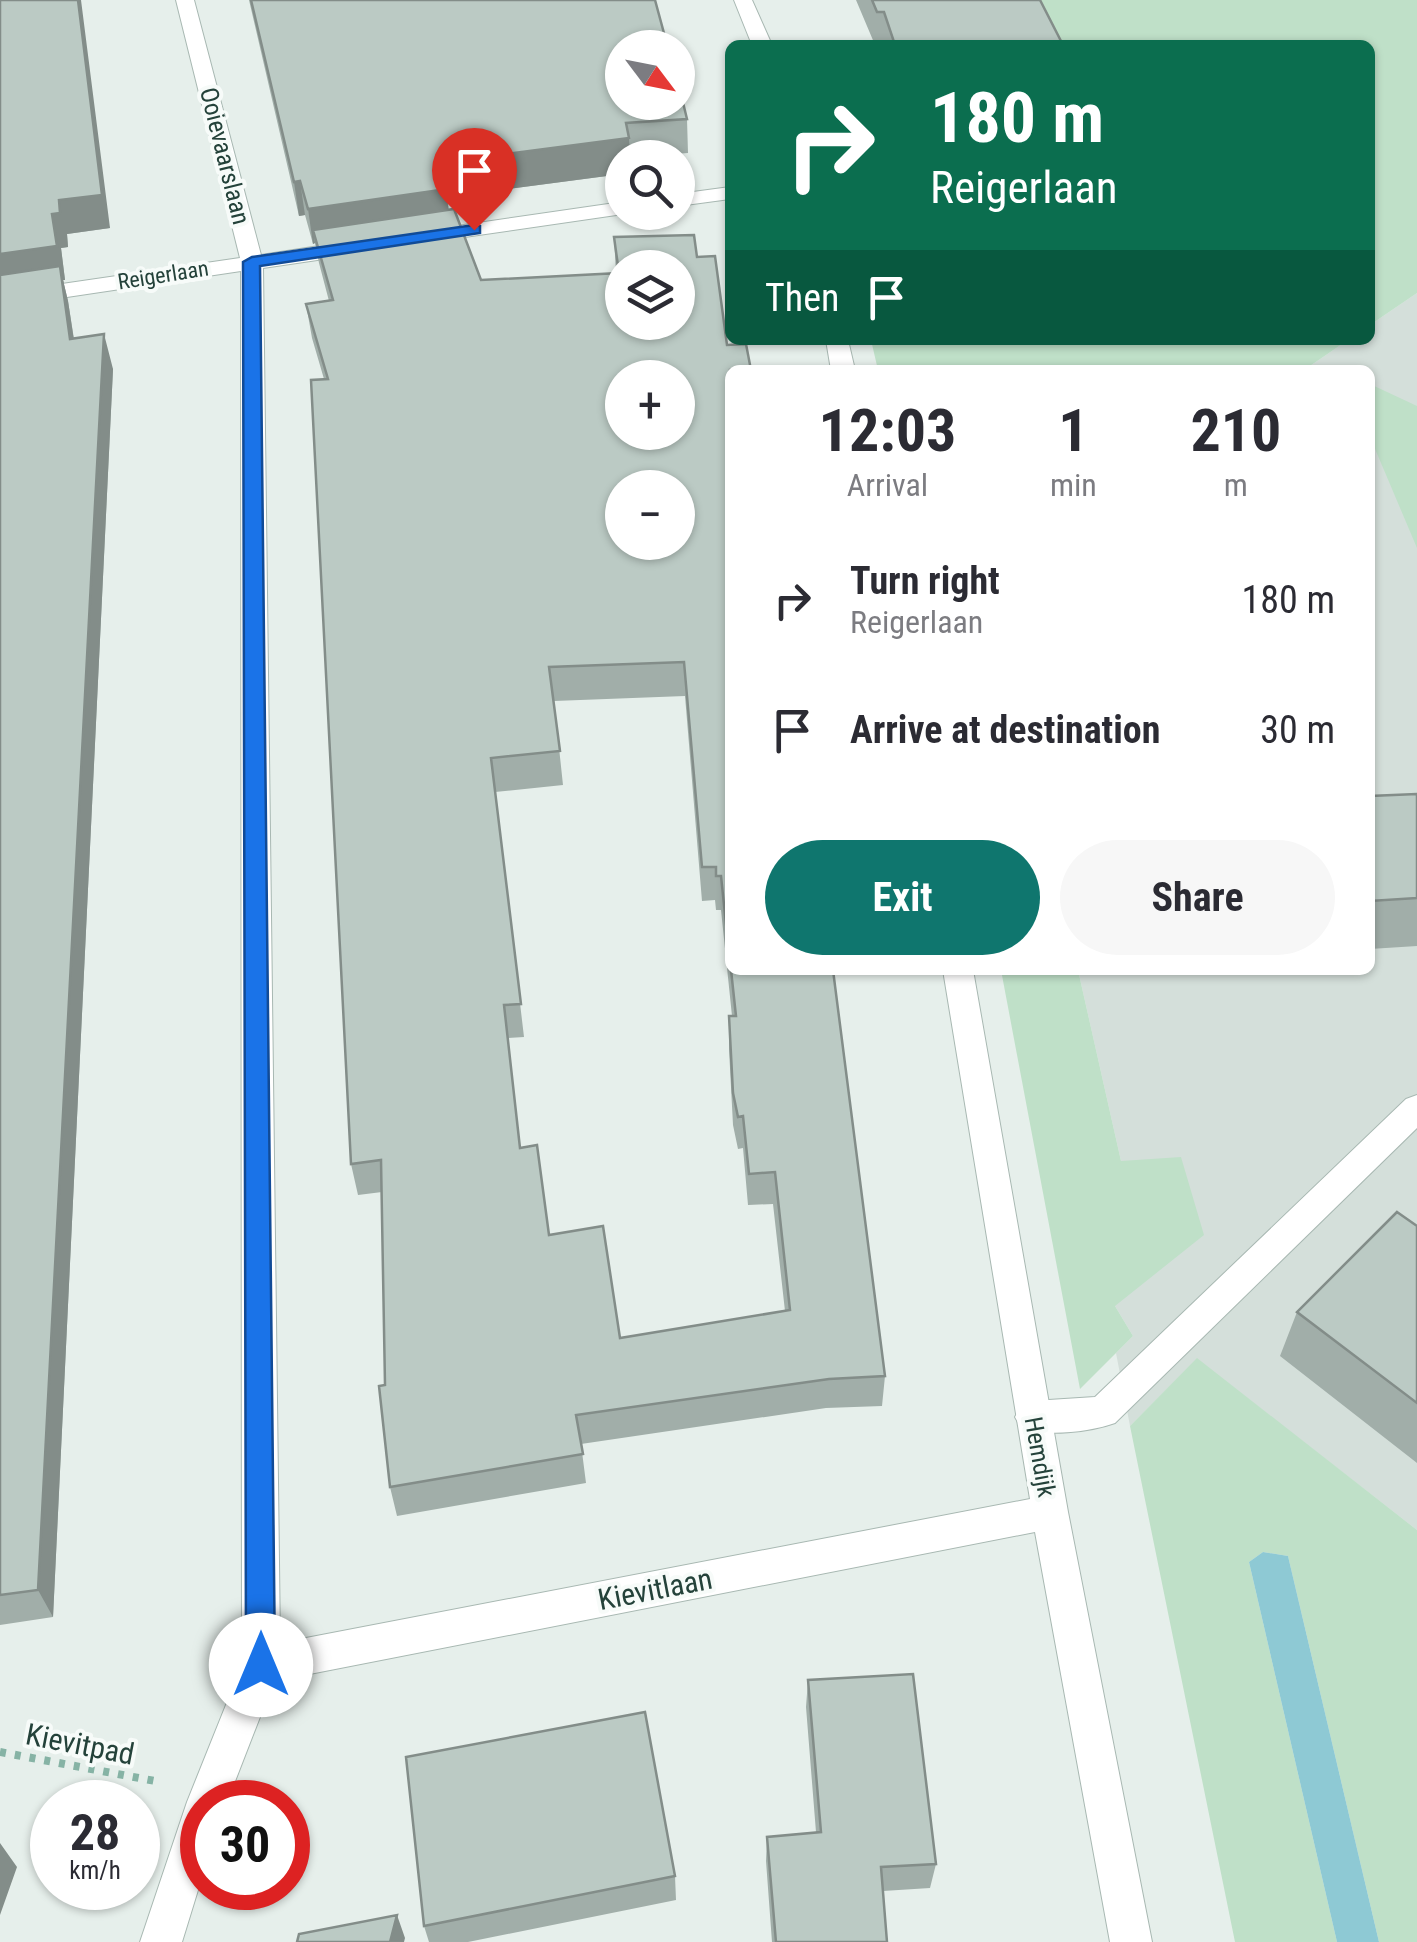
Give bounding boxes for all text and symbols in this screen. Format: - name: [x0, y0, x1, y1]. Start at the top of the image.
- north arrow: [605, 30, 695, 120]
- map controls: [605, 30, 695, 560]
- text: 180 m: [930, 77, 1104, 159]
- icon: right: [765, 80, 895, 210]
- street label: Ooievaarslaan: [194, 84, 256, 228]
- pin: [432, 128, 517, 231]
- button: search: [605, 140, 695, 230]
- icon: arrive: [447, 143, 502, 198]
- text: Reigerlaan: [930, 161, 1118, 214]
- button: layers: [605, 250, 695, 340]
- street label: Reigerlaan: [116, 255, 210, 295]
- icon: arrive: [859, 270, 914, 325]
- text: Then: [765, 276, 839, 320]
- button: +: [605, 360, 695, 450]
- text: 12:03: [819, 395, 956, 466]
- text: 1: [1058, 395, 1089, 466]
- text: 210: [1190, 395, 1281, 466]
- text: Arrival: [847, 466, 928, 504]
- text: min: [1050, 466, 1097, 504]
- text: m: [1224, 466, 1248, 504]
- button: −: [605, 470, 695, 560]
- text: Turn right: [850, 559, 1000, 603]
- icon: right: [765, 573, 820, 628]
- text: 180 m: [1241, 578, 1335, 622]
- text: Reigerlaan: [850, 603, 983, 641]
- icon: arrive: [765, 703, 820, 758]
- text: Arrive at destination: [850, 708, 1160, 752]
- text: 30 m: [1260, 708, 1335, 752]
- button: Exit: [765, 840, 1040, 955]
- button: Share: [1060, 840, 1335, 955]
- street label: Hemdijk: [1019, 1415, 1061, 1500]
- street label: Kievitlaan: [595, 1561, 715, 1617]
- position arrow: [209, 1613, 313, 1717]
- street label: Kievitpad: [23, 1716, 137, 1772]
- speed limit sign: 30: [180, 1780, 310, 1910]
- text: 28: [70, 1804, 120, 1862]
- text: km/h: [69, 1856, 121, 1885]

